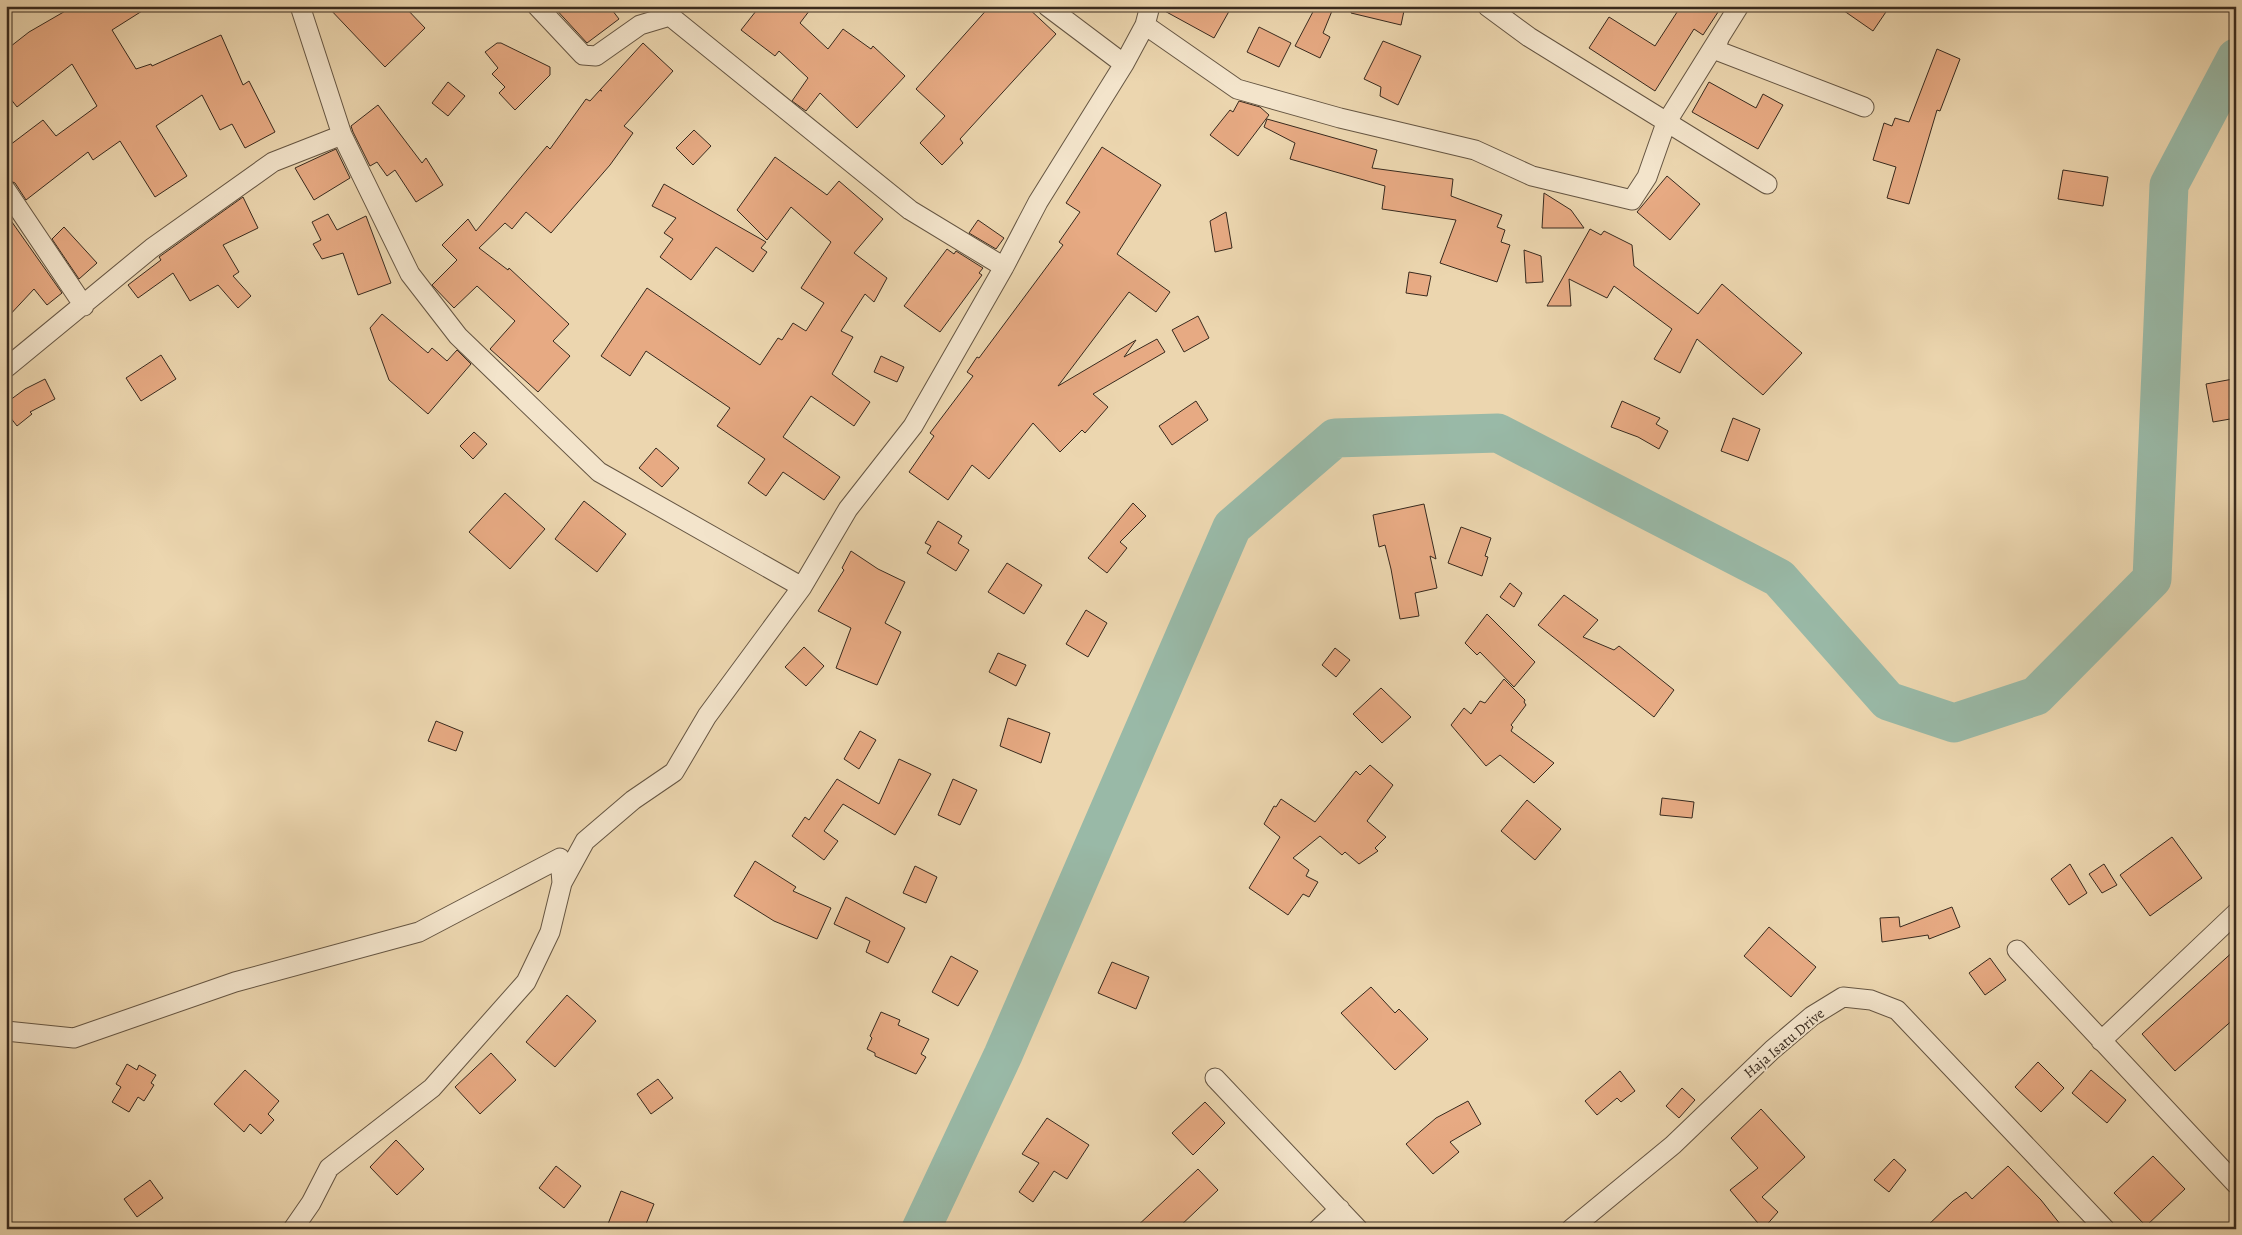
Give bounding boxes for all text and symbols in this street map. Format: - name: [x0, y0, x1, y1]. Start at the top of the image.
- street label: Haja Isatu Drive: [1739, 1003, 1829, 1083]

